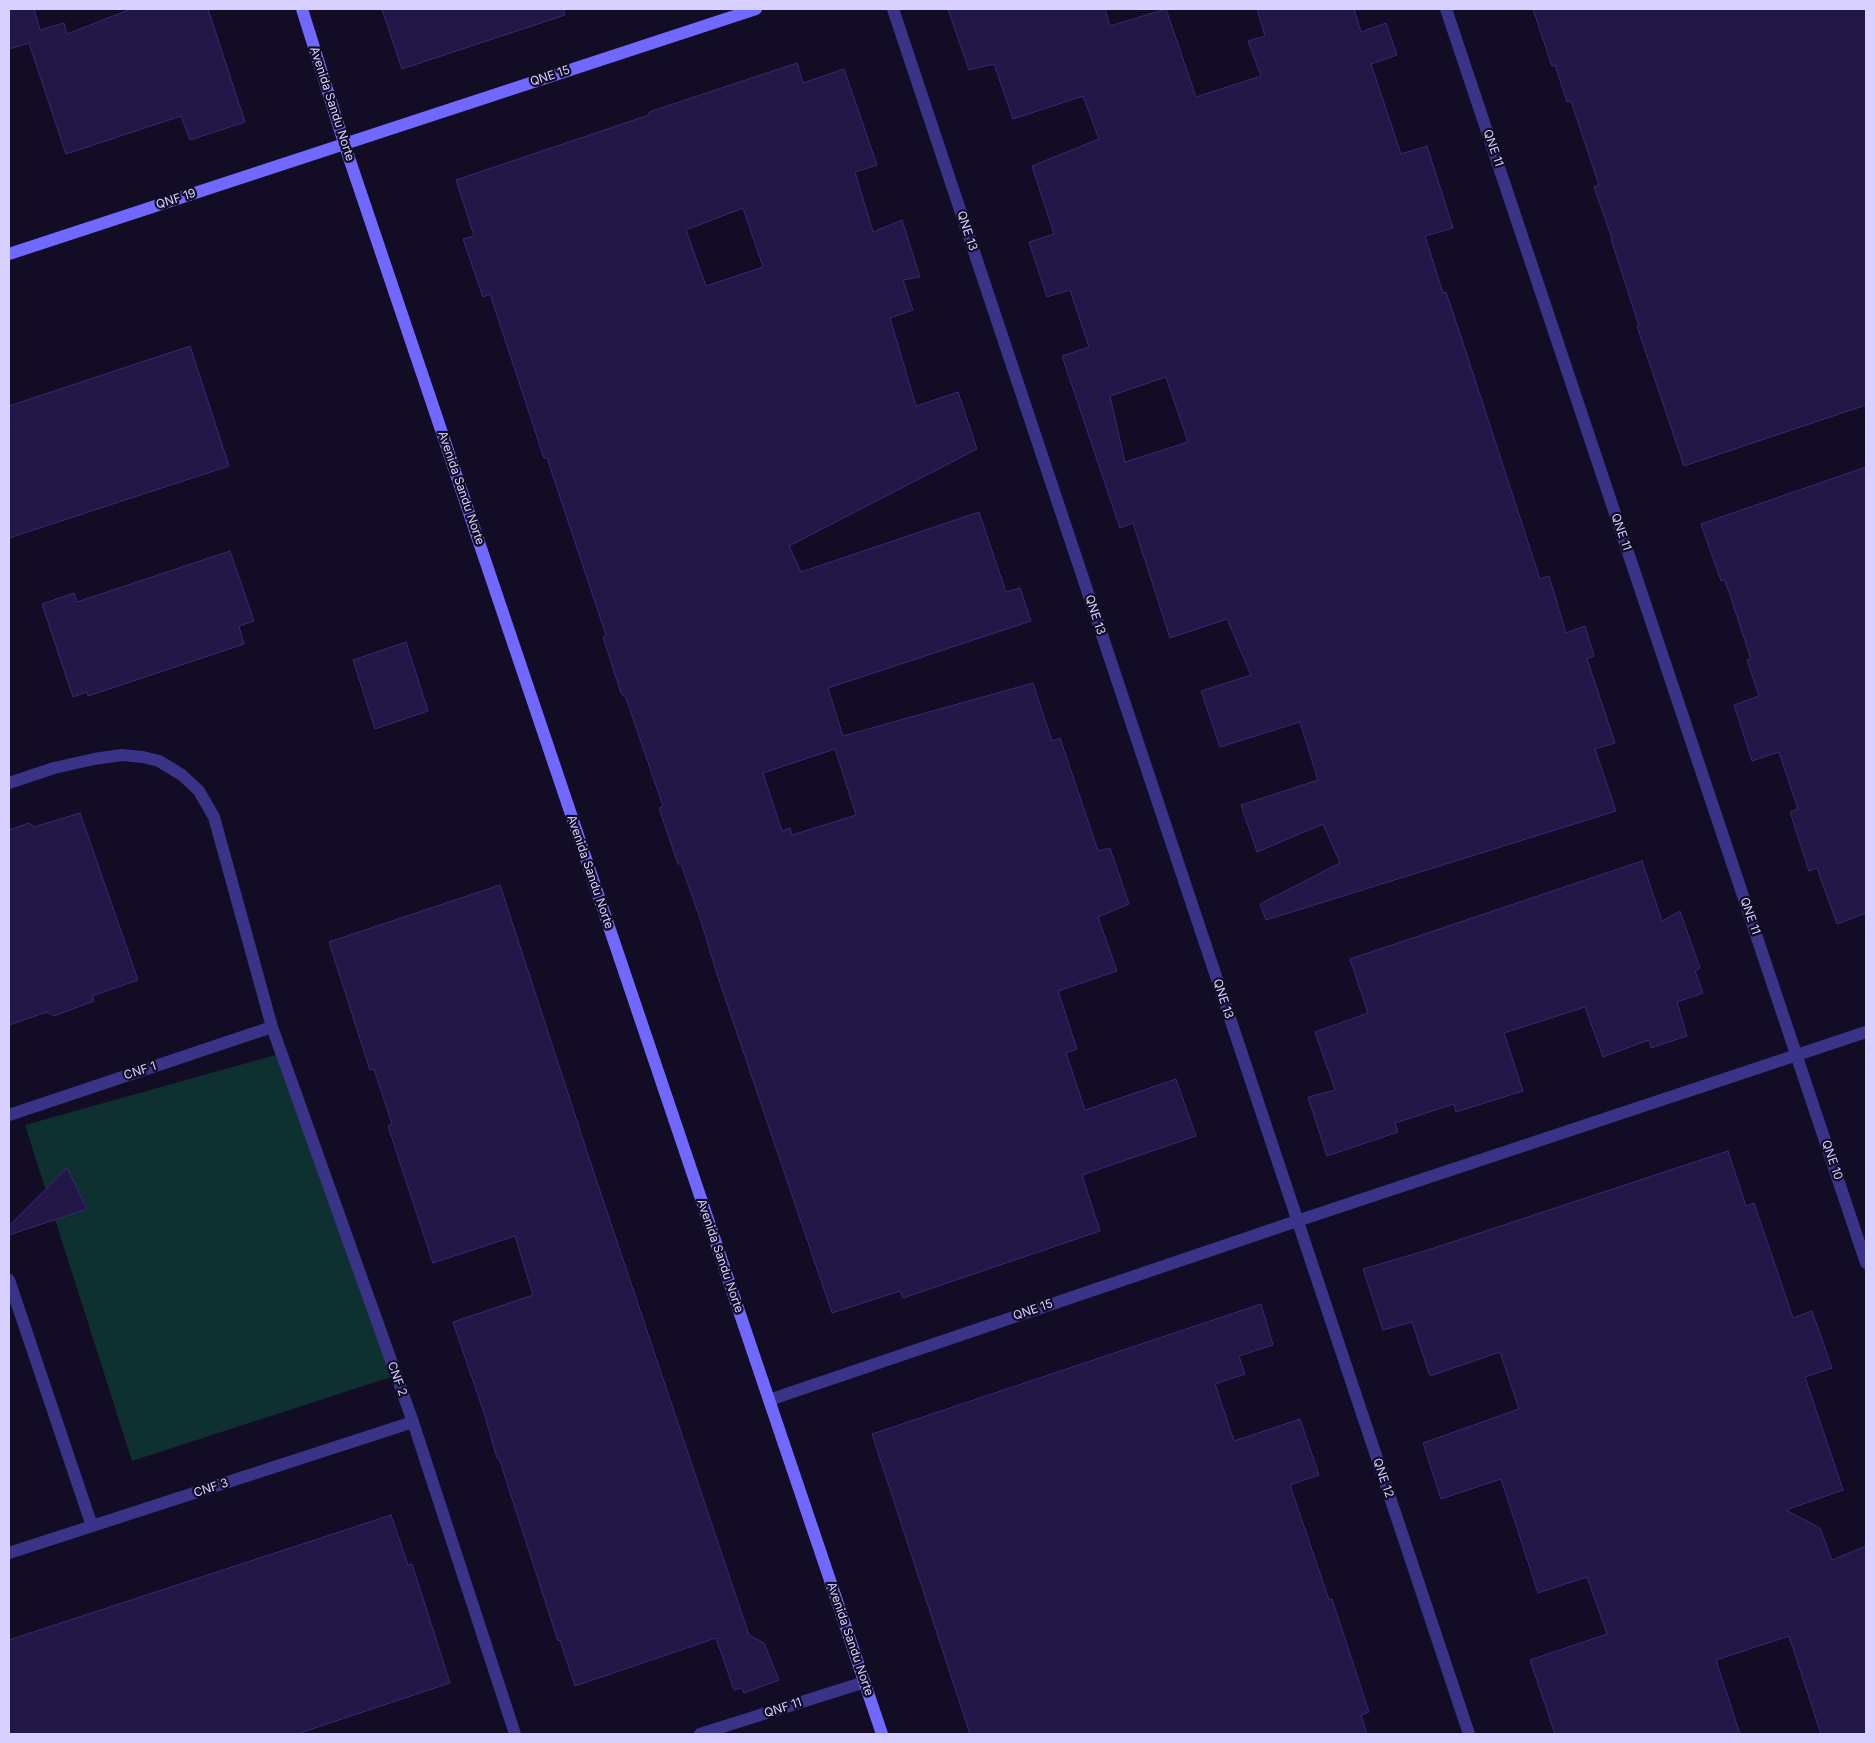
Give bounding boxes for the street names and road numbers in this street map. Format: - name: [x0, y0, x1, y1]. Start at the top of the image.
- street label: Avenida Sandu Norte: [307, 45, 357, 163]
- street label: QNE 15: [528, 63, 572, 89]
- street label: QNE 11: [1480, 127, 1506, 169]
- street label: QNF 19: [154, 186, 198, 212]
- street label: QNE 13: [954, 209, 980, 253]
- street label: Avenida Sandu Norte: [435, 429, 487, 547]
- street label: QNE 11: [1608, 511, 1634, 553]
- street label: QNE 13: [1082, 593, 1108, 637]
- street label: Avenida Sandu Norte: [564, 813, 616, 931]
- street label: QNE 11: [1737, 895, 1763, 937]
- street label: QNE 13: [1210, 977, 1236, 1021]
- street label: CNF 1: [122, 1059, 158, 1083]
- street label: QNE 10: [1818, 1138, 1846, 1182]
- street label: Avenida Sandu Norte: [694, 1197, 746, 1315]
- street label: QNE 15: [1011, 1297, 1055, 1323]
- street label: CNF 2: [384, 1360, 410, 1398]
- street label: QNE 12: [1370, 1456, 1396, 1500]
- street label: CNF 3: [192, 1476, 230, 1500]
- street label: Avenida Sandu Norte: [824, 1580, 876, 1698]
- street label: QNF 11: [762, 1695, 804, 1721]

